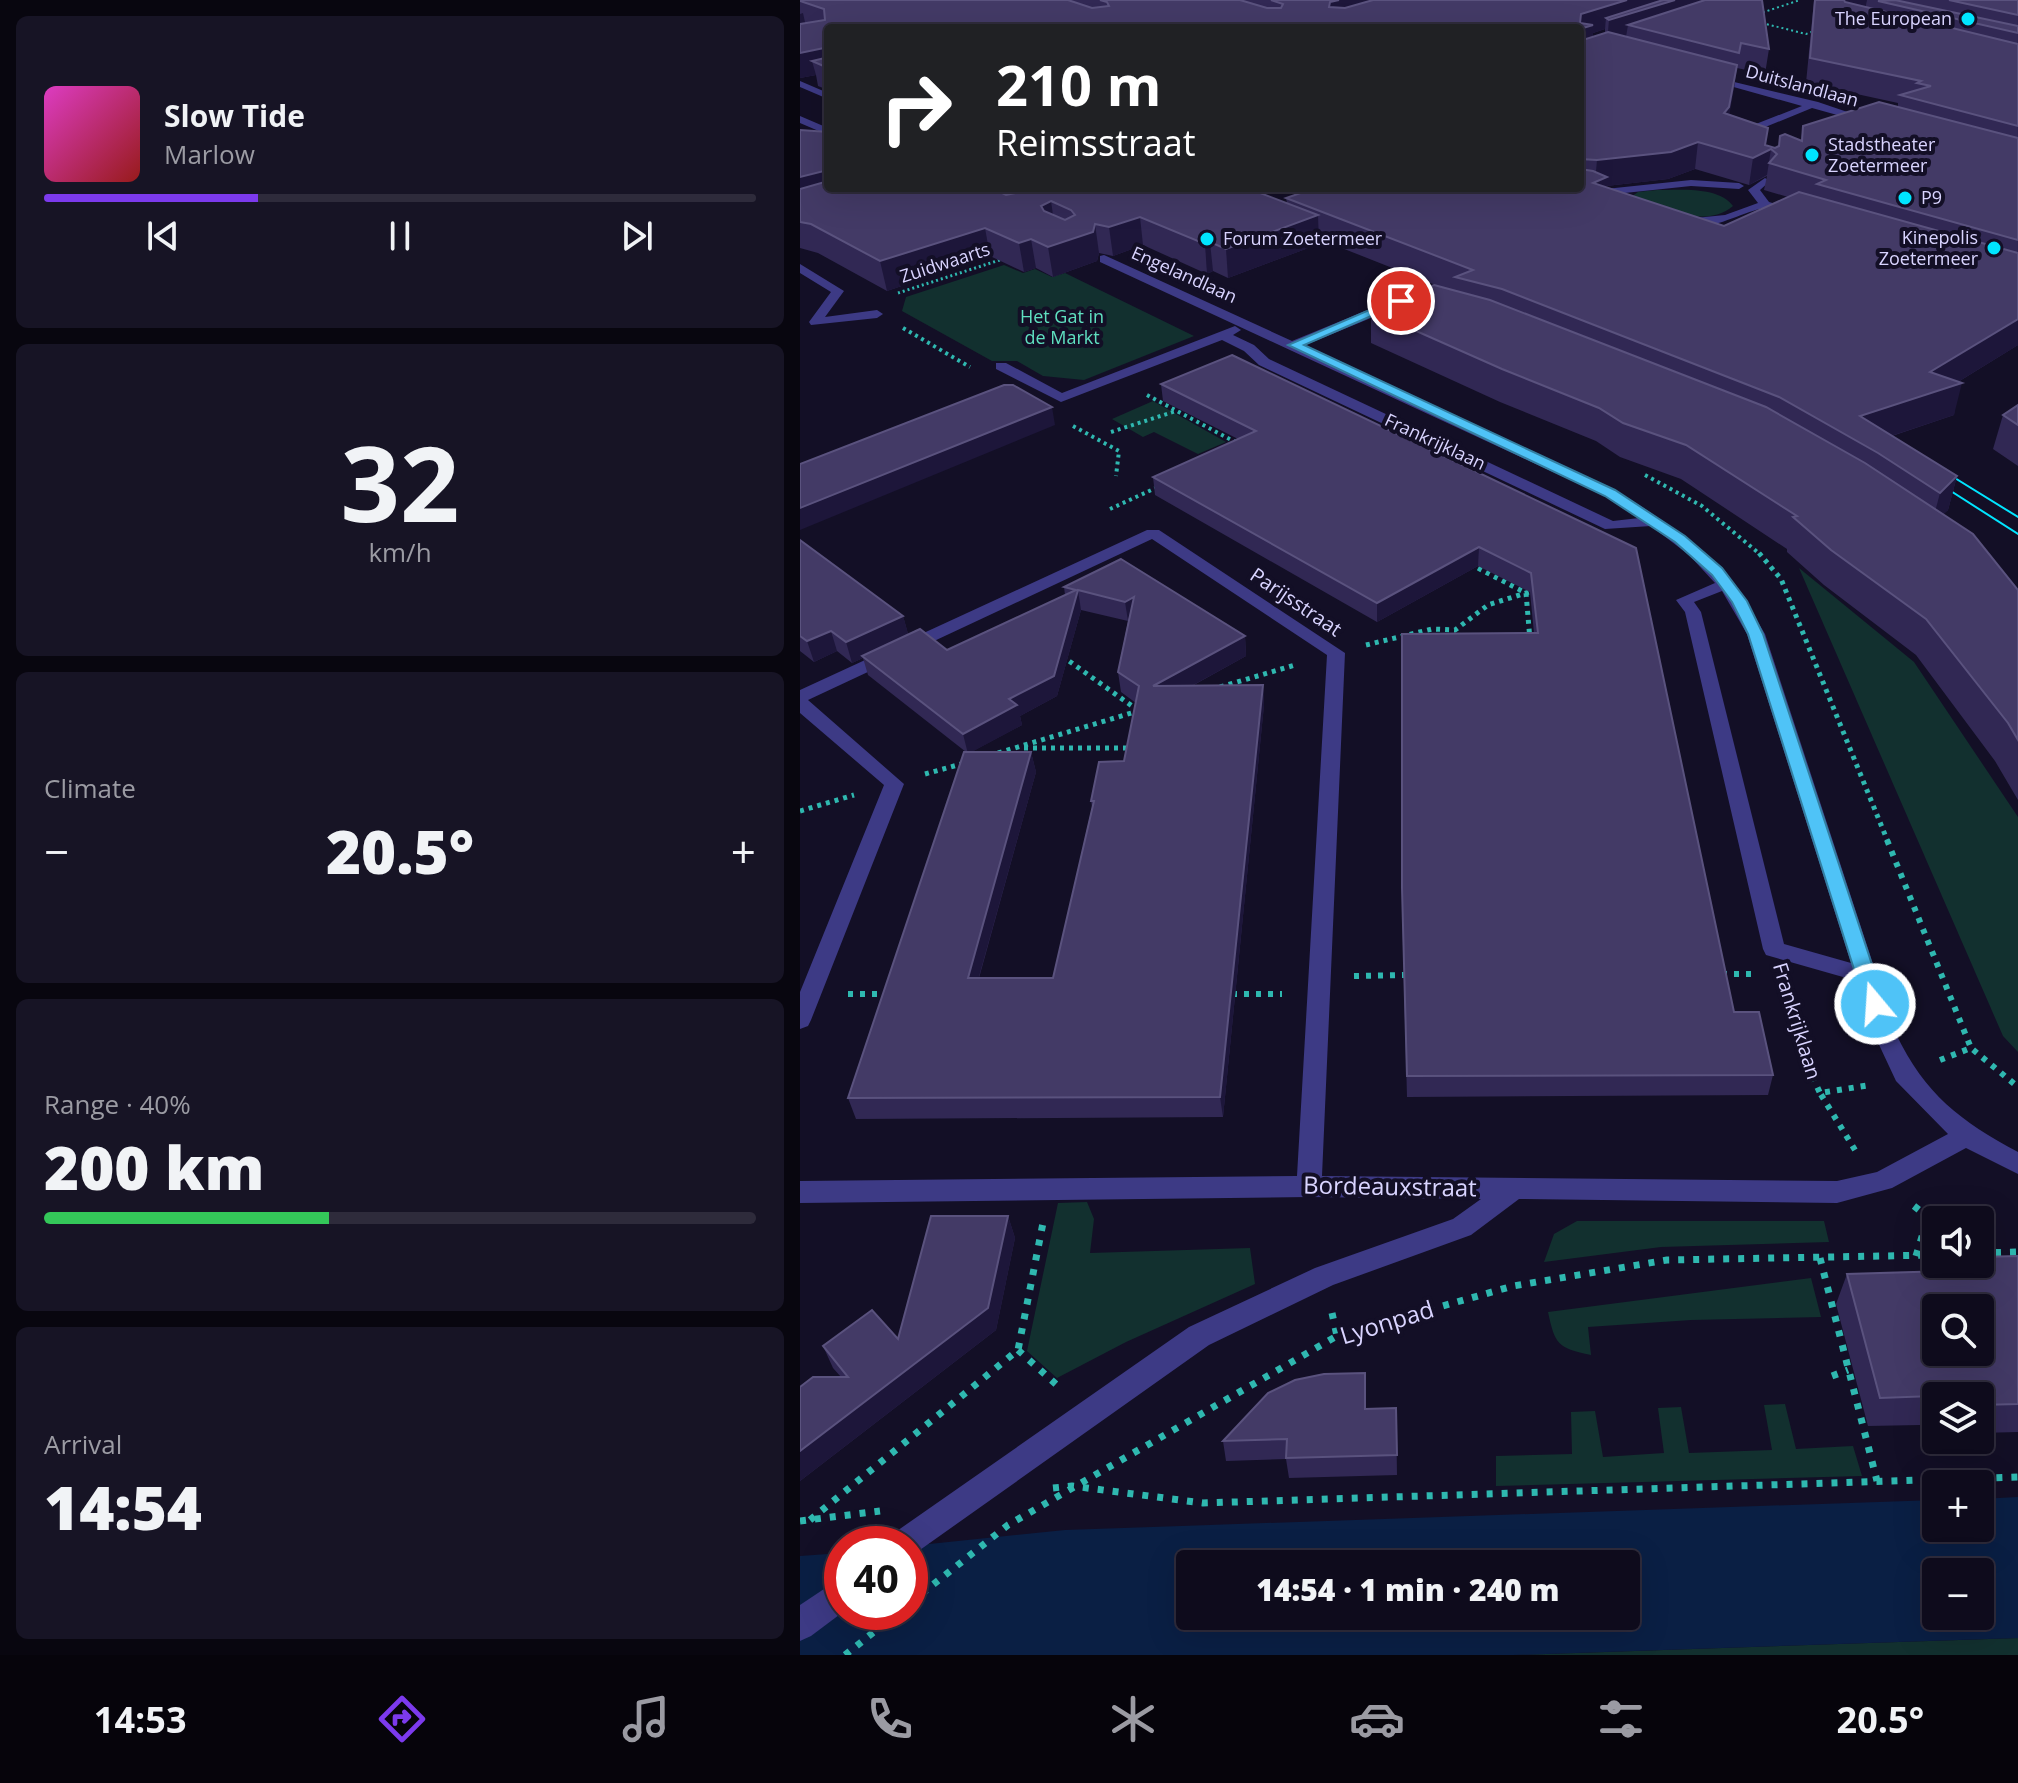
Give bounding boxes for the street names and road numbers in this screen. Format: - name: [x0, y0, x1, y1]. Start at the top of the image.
- street label: Duitslandlaan: [1743, 58, 1861, 112]
- street label: Zuidwaarts: [897, 236, 993, 288]
- street label: Engelandlaan: [1128, 240, 1241, 308]
- street label: Frankrijklaan: [1381, 407, 1490, 475]
- street label: Parijsstraat: [1245, 561, 1347, 642]
- street label: Frankrijklaan: [1767, 959, 1828, 1083]
- street label: Bordeauxstraat: [1303, 1167, 1477, 1204]
- street label: Lyonpad: [1336, 1292, 1437, 1351]

